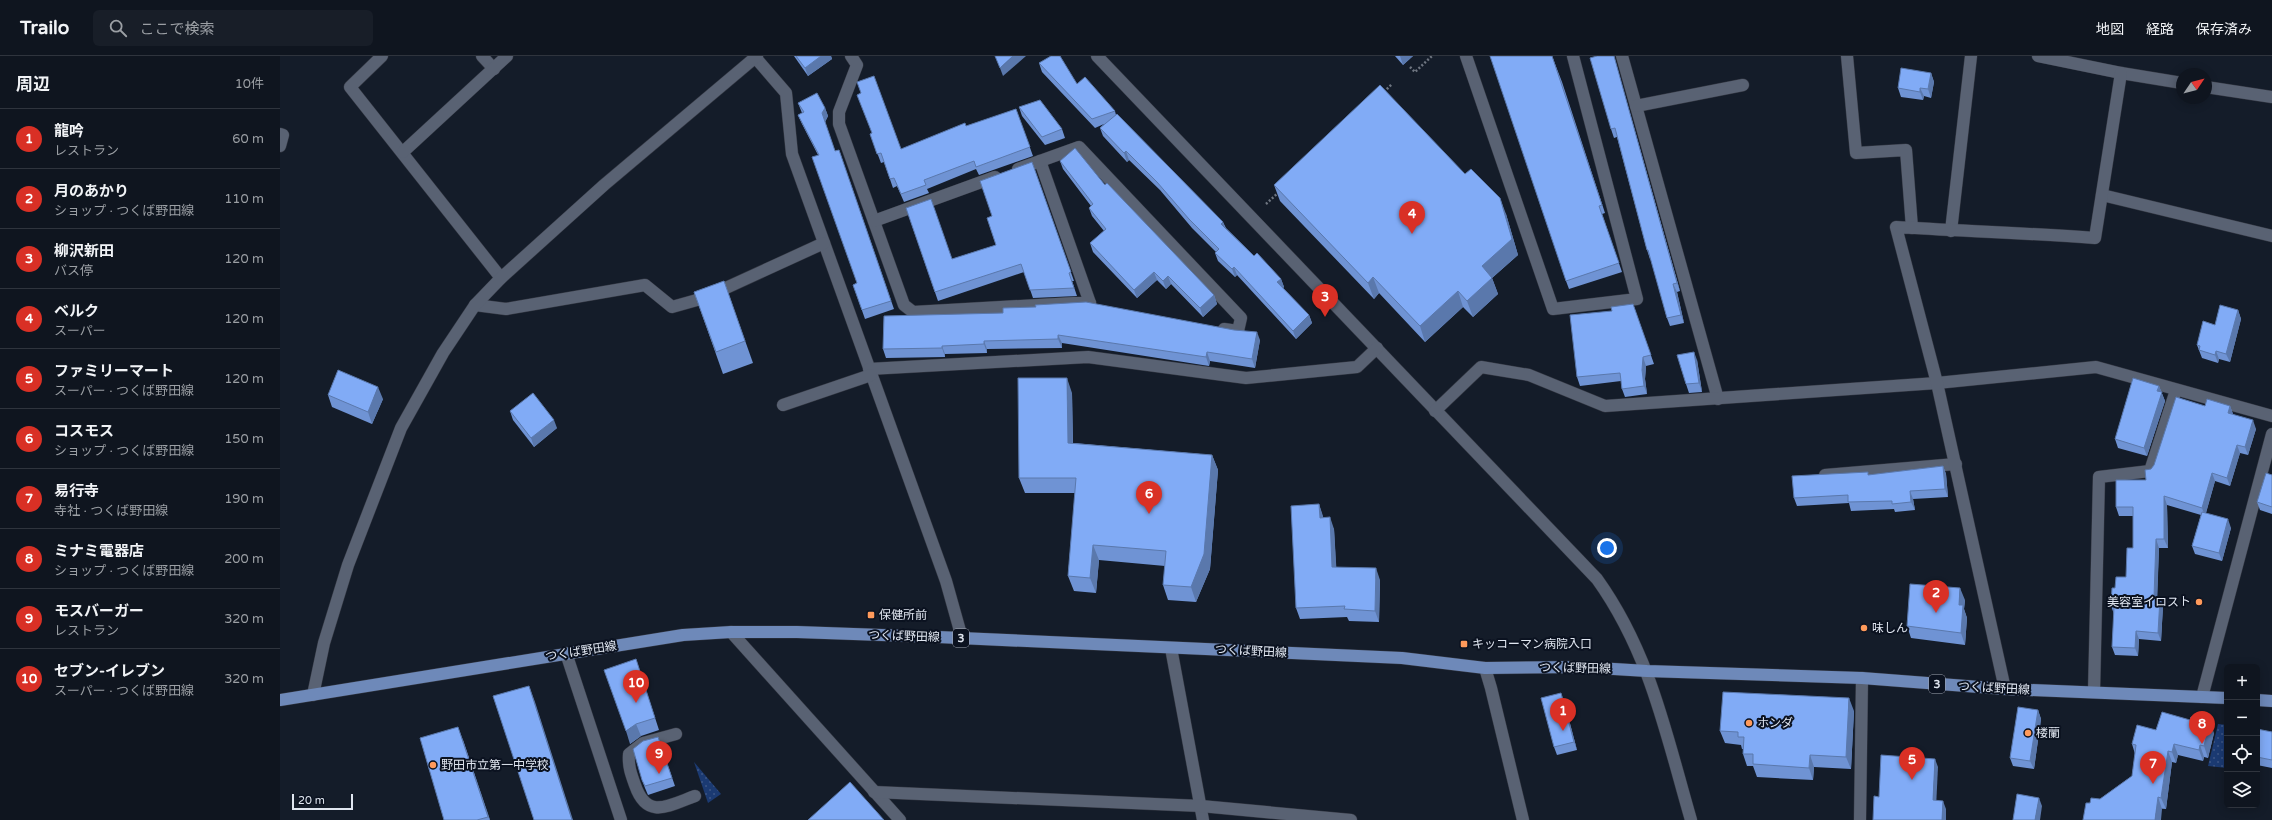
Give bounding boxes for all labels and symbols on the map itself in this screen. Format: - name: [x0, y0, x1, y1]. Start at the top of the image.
- north arrow: [2176, 68, 2212, 104]
- pin: 4: [1399, 201, 1425, 234]
- pin: 3: [1312, 284, 1338, 317]
- pin: 6: [1136, 481, 1162, 514]
- your location: [1597, 538, 1617, 558]
- pin: 2: [1923, 580, 1949, 613]
- place label: 美容室イロスト: [2107, 595, 2191, 609]
- marker: 美容室イロスト: [2194, 597, 2204, 607]
- place label: 保健所前: [879, 608, 927, 622]
- marker: 保健所前: [866, 610, 876, 620]
- place label: 味しん: [1872, 621, 1908, 635]
- marker: 味しん: [1859, 623, 1869, 633]
- street label: つくば野田線: [868, 628, 940, 644]
- road number: 3: [953, 629, 969, 647]
- place label: キッコーマン病院入口: [1472, 637, 1592, 651]
- street label: つくば野田線: [544, 638, 618, 664]
- marker: キッコーマン病院入口: [1459, 639, 1469, 649]
- street label: つくば野田線: [1215, 642, 1287, 660]
- street label: つくば野田線: [1539, 660, 1611, 676]
- pin: 10: [623, 670, 649, 703]
- road number: 3: [1929, 675, 1945, 693]
- street label: つくば野田線: [1958, 679, 2030, 697]
- pin: 1: [1550, 698, 1576, 731]
- pin: 8: [2189, 711, 2215, 744]
- place label: ホンダ: [1757, 716, 1793, 730]
- marker: ホンダ: [1744, 718, 1754, 728]
- place label: 楼蘭: [2036, 726, 2060, 740]
- marker: 楼蘭: [2023, 728, 2033, 738]
- pin: 9: [646, 741, 672, 774]
- pin: 5: [1899, 747, 1925, 780]
- pin: 7: [2140, 751, 2166, 784]
- place label: 野田市立第一中学校: [441, 758, 549, 772]
- marker: 野田市立第一中学校: [428, 760, 438, 770]
- scale bar: [292, 792, 353, 811]

